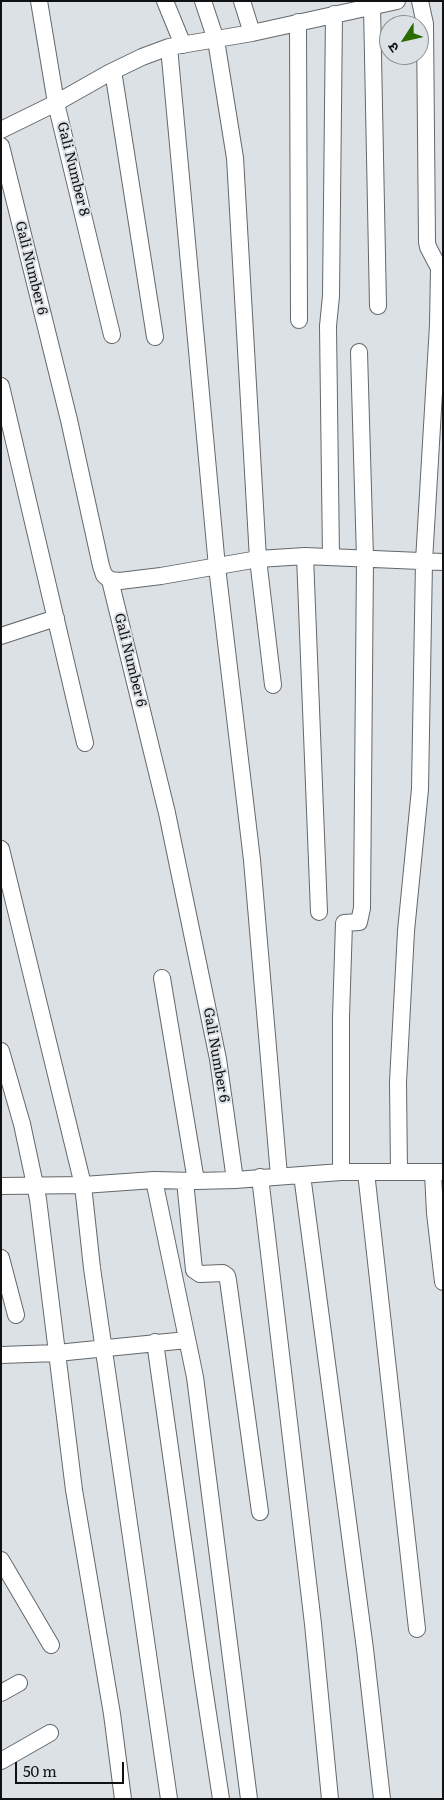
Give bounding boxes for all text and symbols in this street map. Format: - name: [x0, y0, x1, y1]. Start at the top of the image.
- north arrow: [379, 15, 429, 65]
- text: उ: [382, 39, 403, 57]
- street label: Gali Number 8: [53, 120, 93, 218]
- street label: Gali Number 6: [11, 219, 51, 317]
- street label: Gali Number 6: [110, 611, 150, 709]
- street label: Gali Number 6: [199, 1006, 233, 1104]
- scale bar: [18, 1752, 126, 1784]
- text: 50 m: [23, 1759, 57, 1782]

